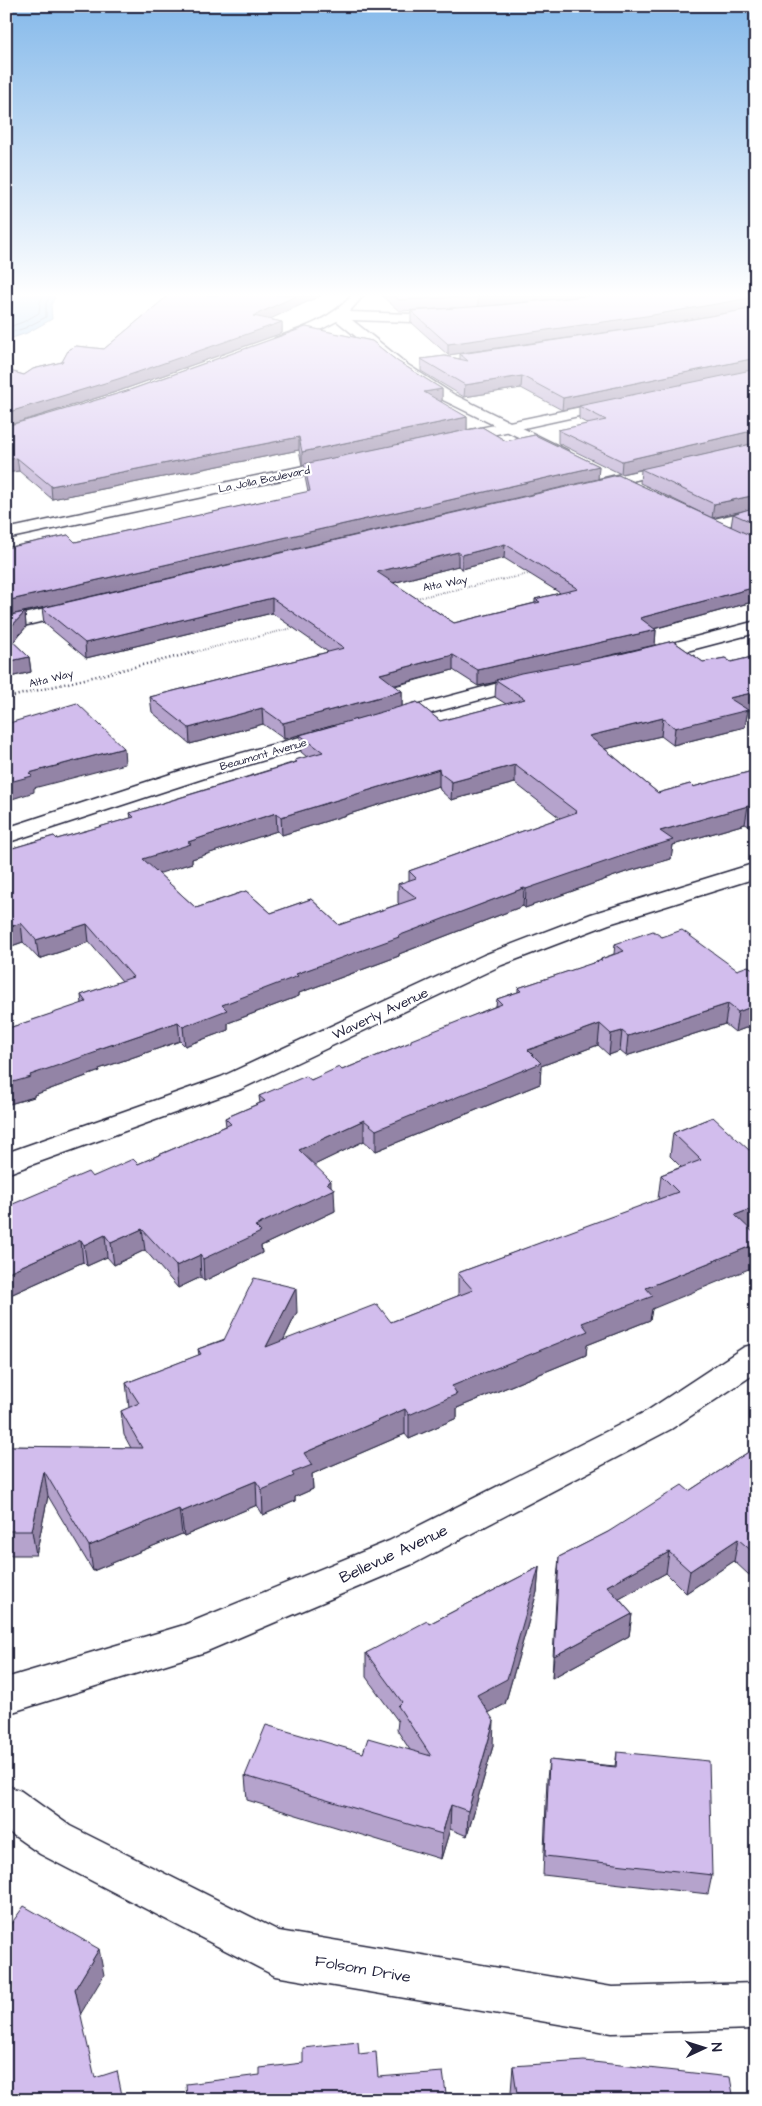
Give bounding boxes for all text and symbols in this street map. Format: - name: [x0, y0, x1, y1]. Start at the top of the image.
- street label: La Jolla Boulevard: [217, 462, 312, 497]
- street label: Alta Way: [421, 572, 469, 596]
- street label: Alta Way: [27, 666, 75, 692]
- street label: Beaumont Avenue: [218, 735, 308, 774]
- street label: Waverly Avenue: [329, 983, 432, 1045]
- street label: Bellevue Avenue: [336, 1519, 451, 1589]
- street label: Folsom Drive: [313, 1950, 413, 1988]
- north arrow: [680, 2024, 730, 2074]
- text: N: [706, 2042, 726, 2052]

